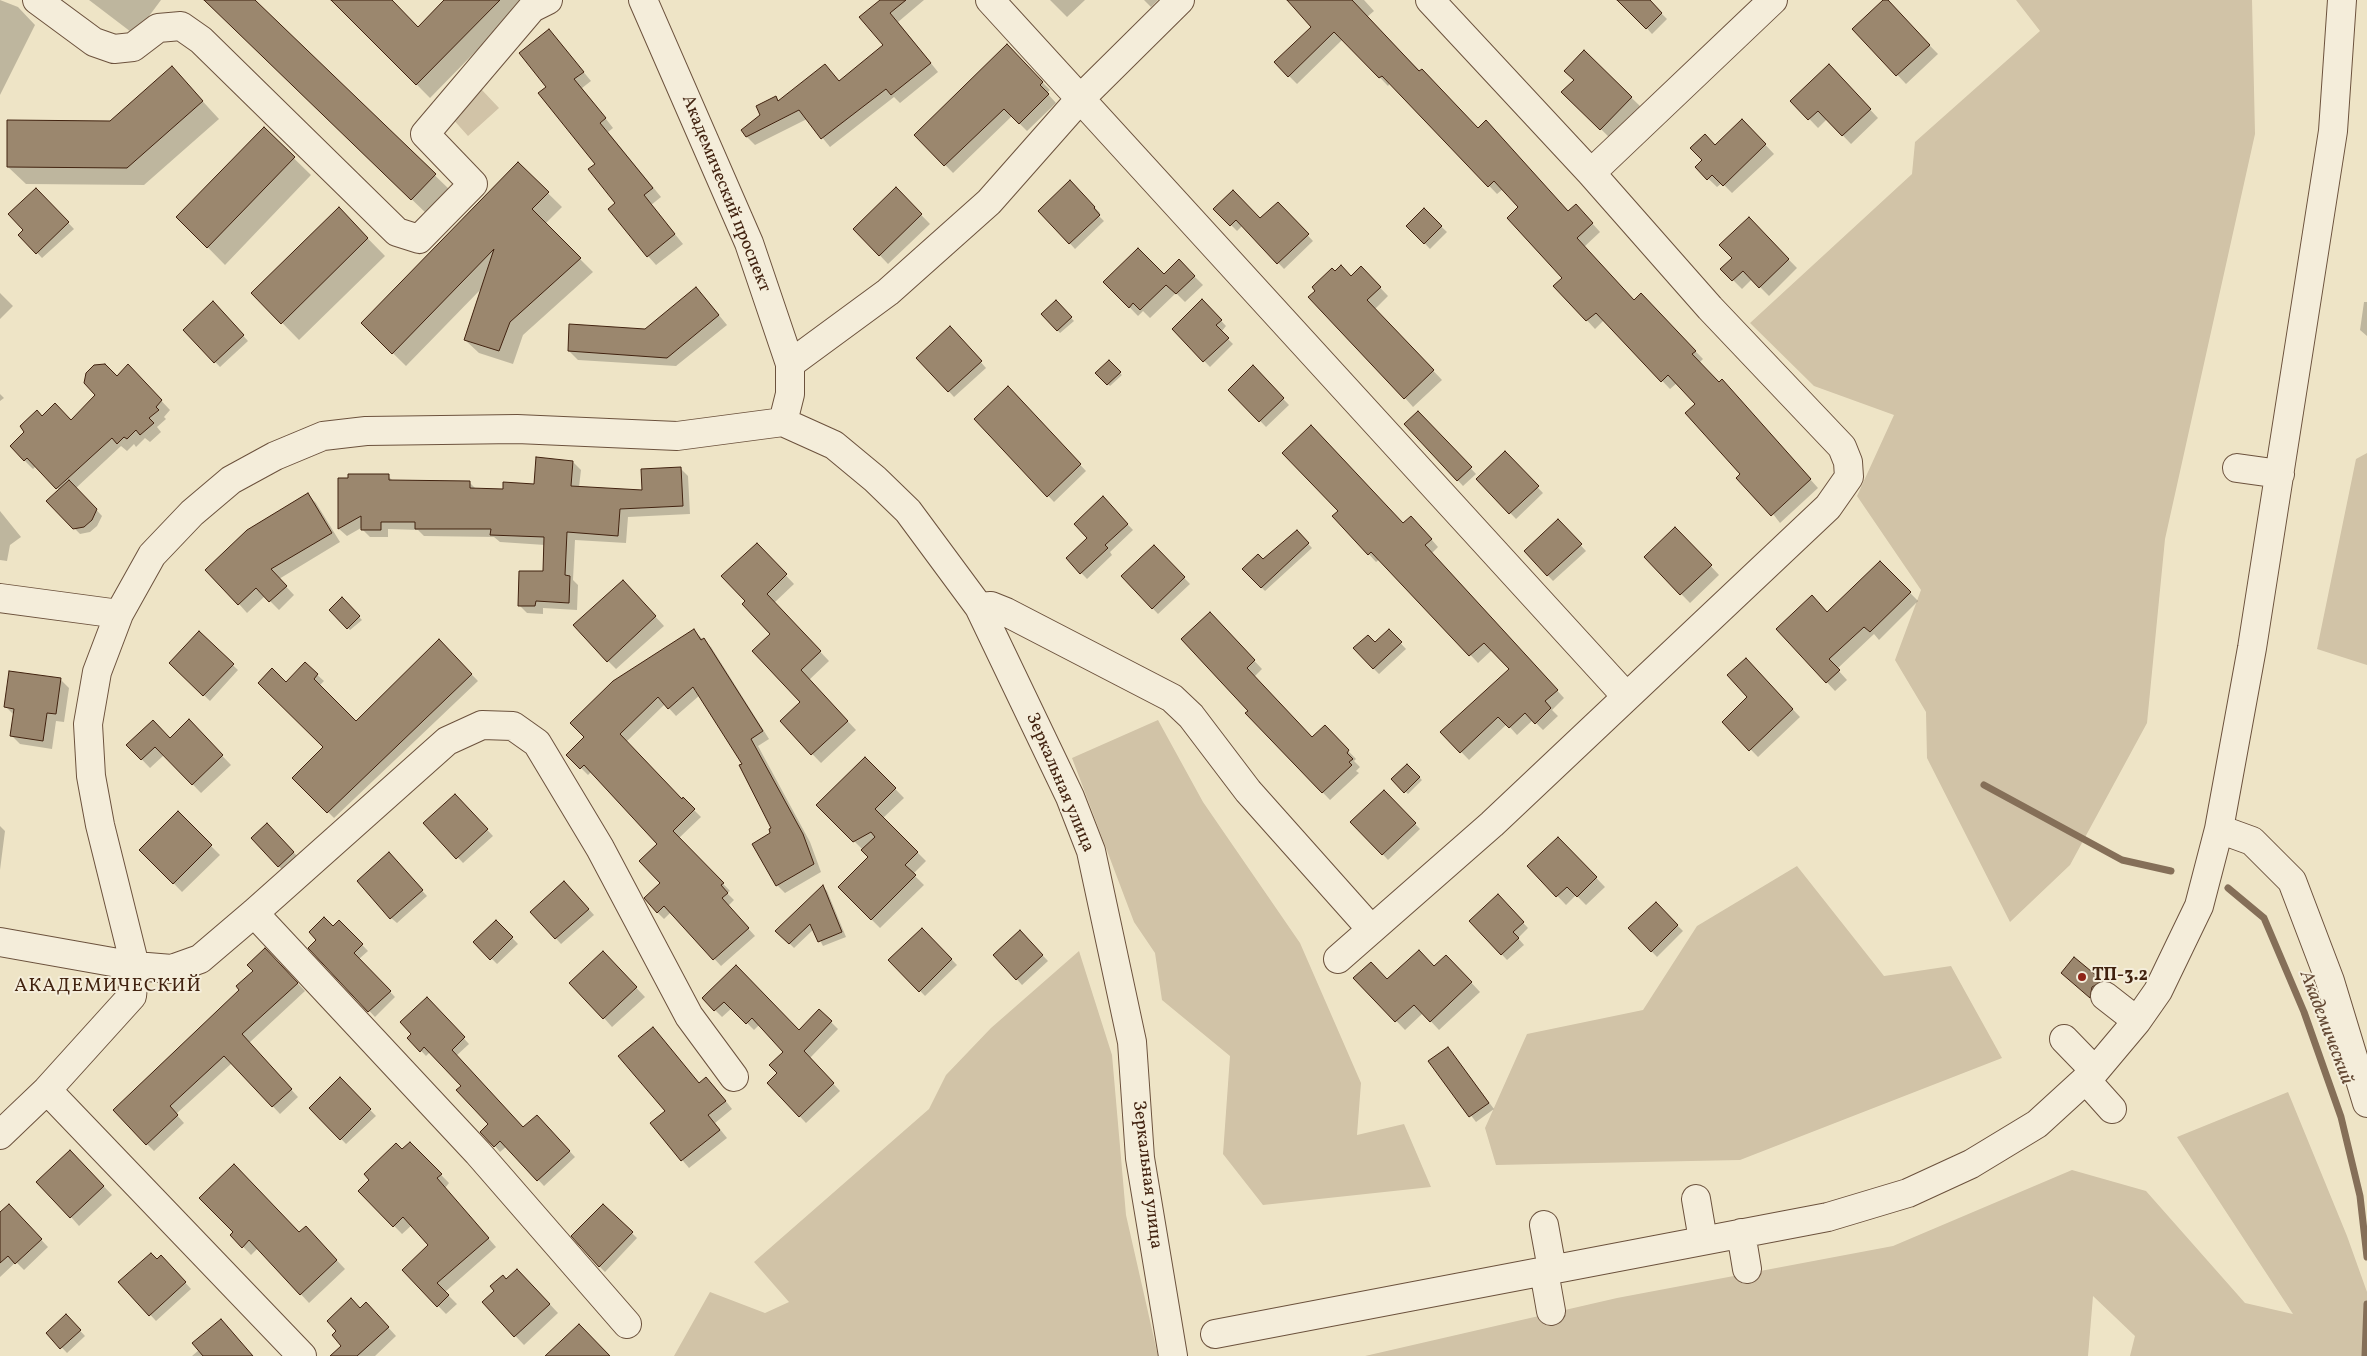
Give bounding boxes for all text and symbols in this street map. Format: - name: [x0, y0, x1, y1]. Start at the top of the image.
- street label: Академический проспект: [676, 92, 774, 296]
- street label: Зеркальная улица: [1020, 710, 1098, 856]
- place label: ТП-3.2: [2092, 966, 2148, 988]
- water label: Академический: [2293, 968, 2357, 1088]
- marker: ТП-3.2: [2076, 971, 2088, 983]
- district label: АКАДЕМИЧЕСКИЙ: [13, 977, 203, 999]
- street label: Зеркальная улица: [1126, 1100, 1166, 1250]

